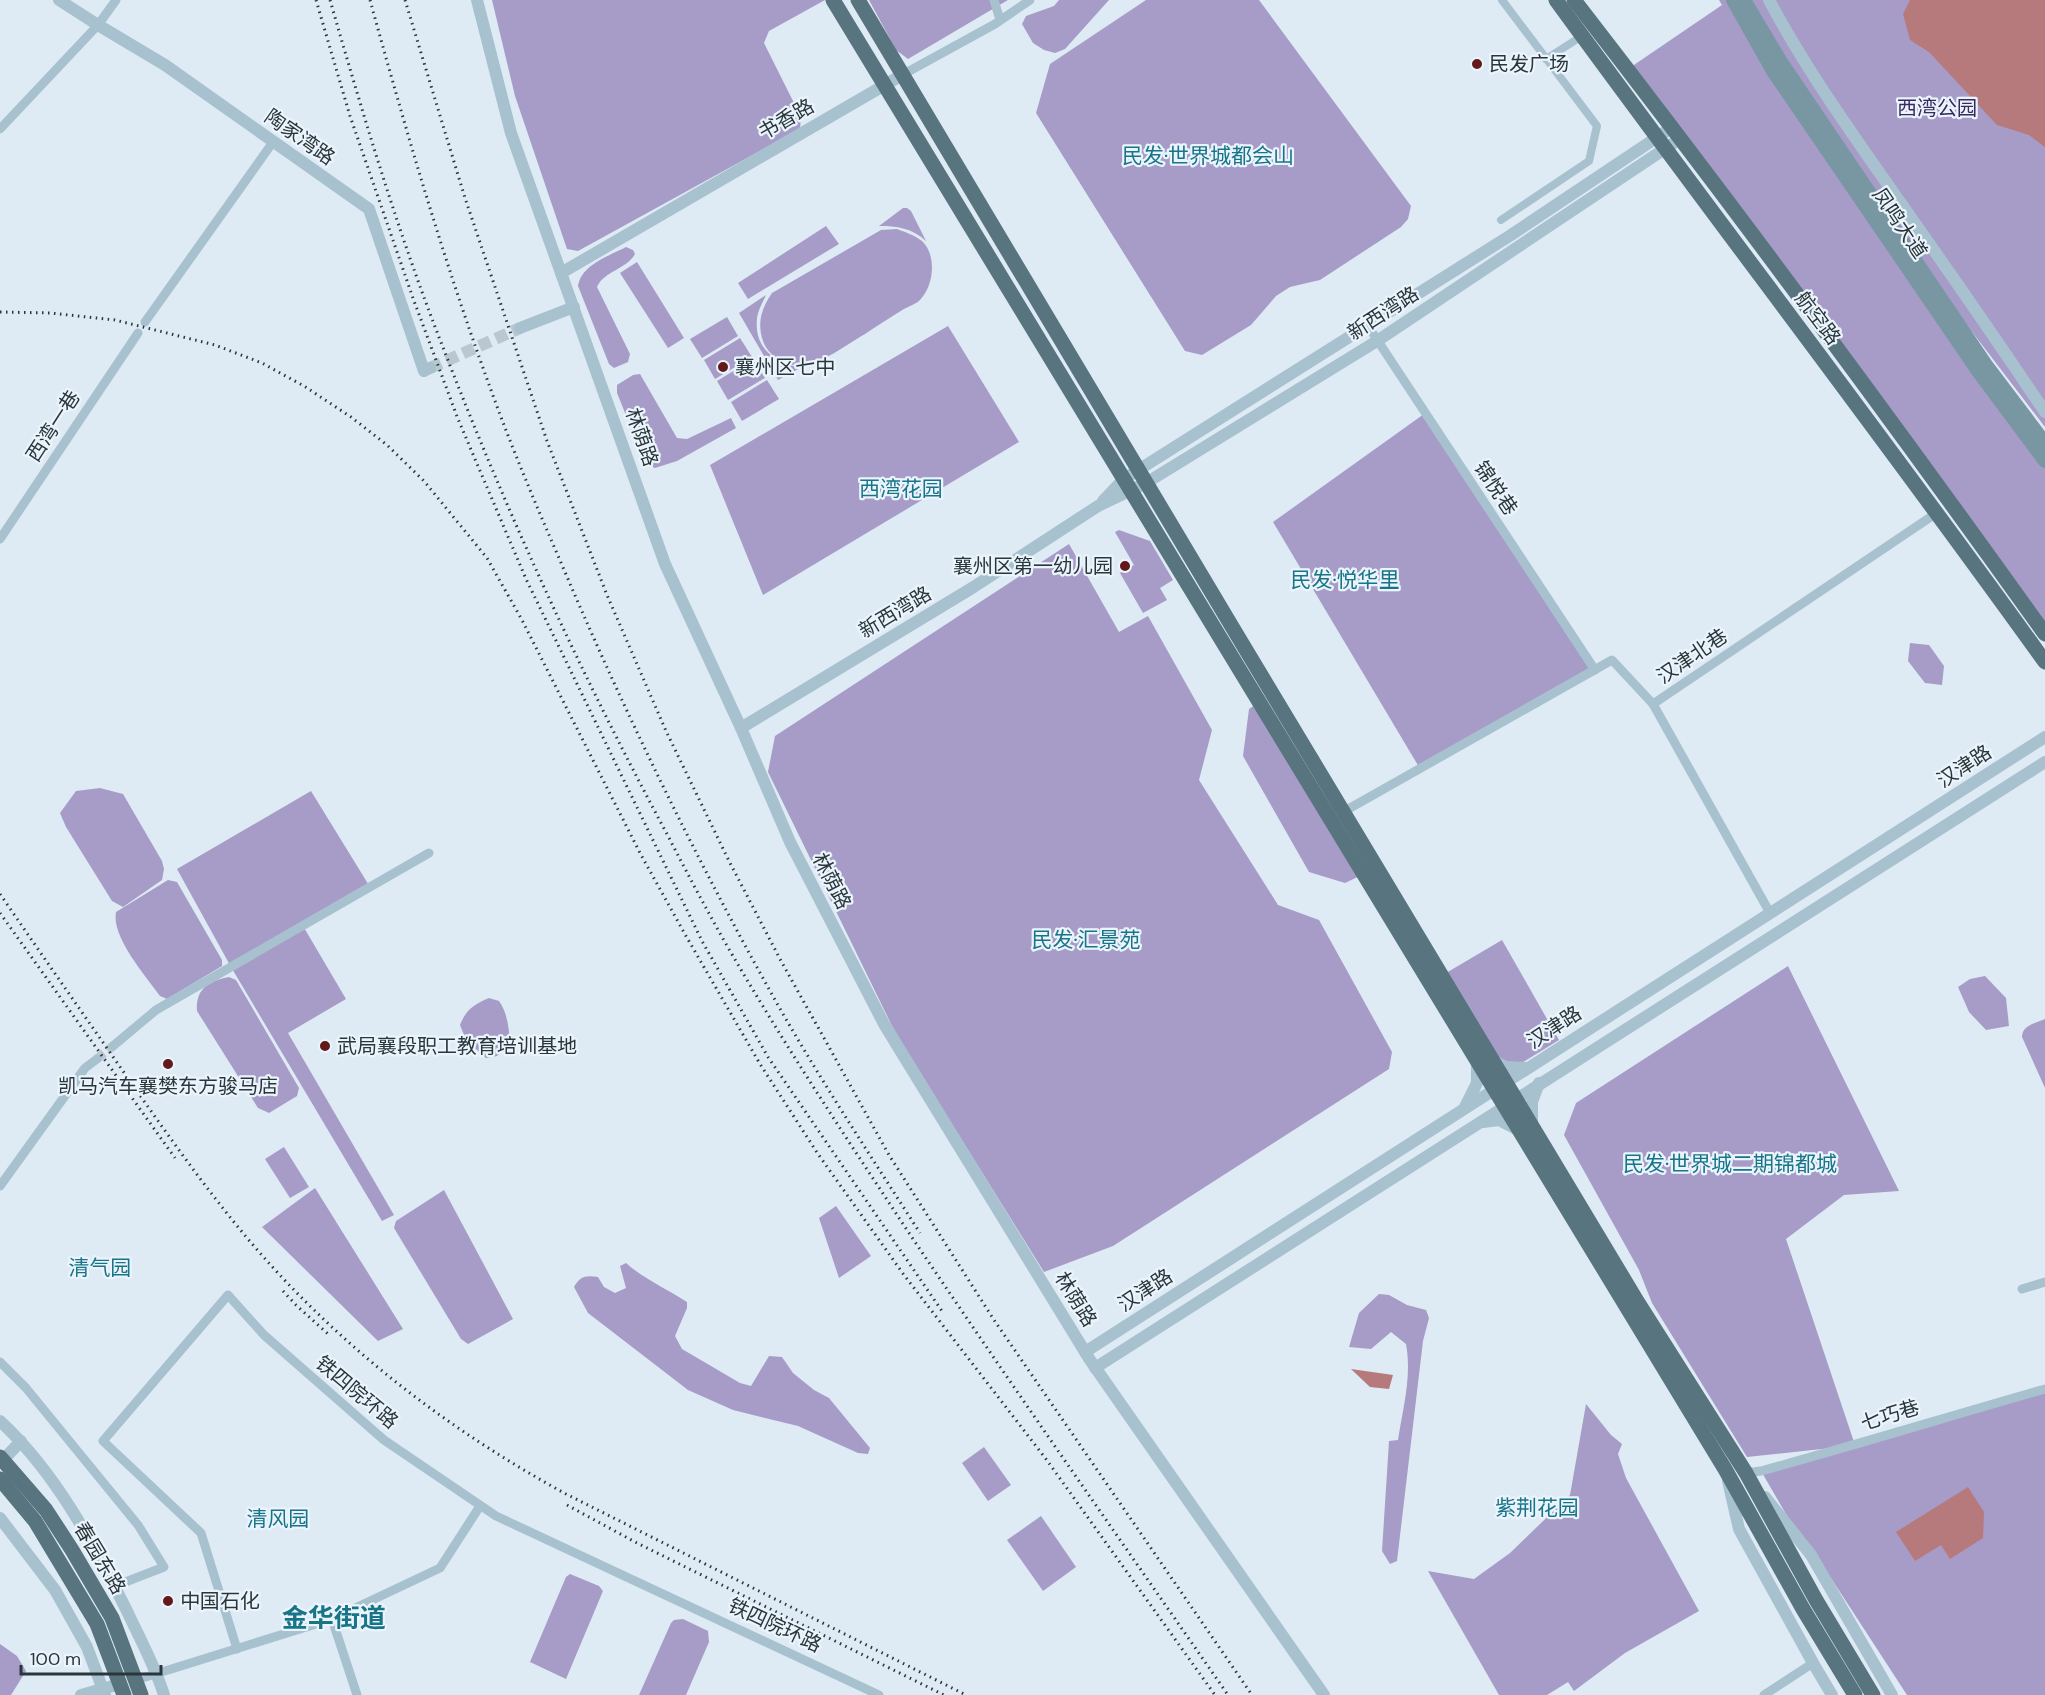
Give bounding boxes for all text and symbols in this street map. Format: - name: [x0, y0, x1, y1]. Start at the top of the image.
- place label: 民发广场: [1489, 51, 1569, 77]
- marker: 民发广场: [1470, 57, 1484, 71]
- street label: 书香路: [754, 93, 818, 145]
- park label: 西湾公园: [1897, 95, 1977, 121]
- street label: 陶家湾路: [260, 103, 340, 171]
- district label: 民发·世界城都会山: [1122, 142, 1294, 170]
- street label: 凤鸣大道: [1867, 183, 1933, 263]
- street label: 新西湾路: [1342, 280, 1424, 346]
- street label: 航空路: [1790, 286, 1846, 350]
- place label: 襄州区七中: [735, 354, 835, 380]
- marker: 襄州区七中: [716, 360, 730, 374]
- street label: 西湾一巷: [20, 385, 86, 467]
- street label: 林荫路: [620, 404, 664, 470]
- street label: 锦悦巷: [1468, 456, 1524, 520]
- district label: 西湾花园: [859, 475, 943, 503]
- place label: 襄州区第一幼儿园: [953, 553, 1113, 579]
- marker: 襄州区第一幼儿园: [1118, 559, 1132, 573]
- district label: 民发·悦华里: [1290, 566, 1400, 594]
- street label: 新西湾路: [854, 580, 936, 644]
- street label: 汉津北巷: [1652, 623, 1732, 689]
- street label: 汉津路: [1932, 739, 1996, 793]
- street label: 林荫路: [807, 848, 857, 914]
- district label: 民发·汇景苑: [1031, 926, 1141, 954]
- street label: 汉津路: [1522, 1000, 1586, 1054]
- place label: 武局襄段职工教育培训基地: [337, 1033, 577, 1059]
- marker: 武局襄段职工教育培训基地: [318, 1039, 332, 1053]
- marker: 凯马汽车襄樊东方骏马店: [161, 1057, 175, 1071]
- place label: 凯马汽车襄樊东方骏马店: [58, 1073, 278, 1099]
- district label: 民发·世界城二期锦都城: [1623, 1150, 1837, 1178]
- district label: 清气园: [69, 1254, 132, 1282]
- street label: 汉津路: [1113, 1263, 1177, 1317]
- street label: 林荫路: [1049, 1267, 1103, 1331]
- street label: 铁四院环路: [310, 1350, 404, 1434]
- street label: 七巧巷: [1858, 1394, 1922, 1436]
- district label: 紫荆花园: [1495, 1494, 1579, 1522]
- district label: 清风园: [247, 1505, 310, 1533]
- street label: 春园东路: [68, 1517, 132, 1599]
- place label: 中国石化: [180, 1588, 260, 1614]
- street label: 铁四院环路: [724, 1592, 826, 1658]
- marker: 中国石化: [161, 1594, 175, 1608]
- district label: 金华街道: [282, 1601, 386, 1635]
- scale bar: [21, 1638, 160, 1676]
- text: 100 m: [30, 1647, 81, 1671]

